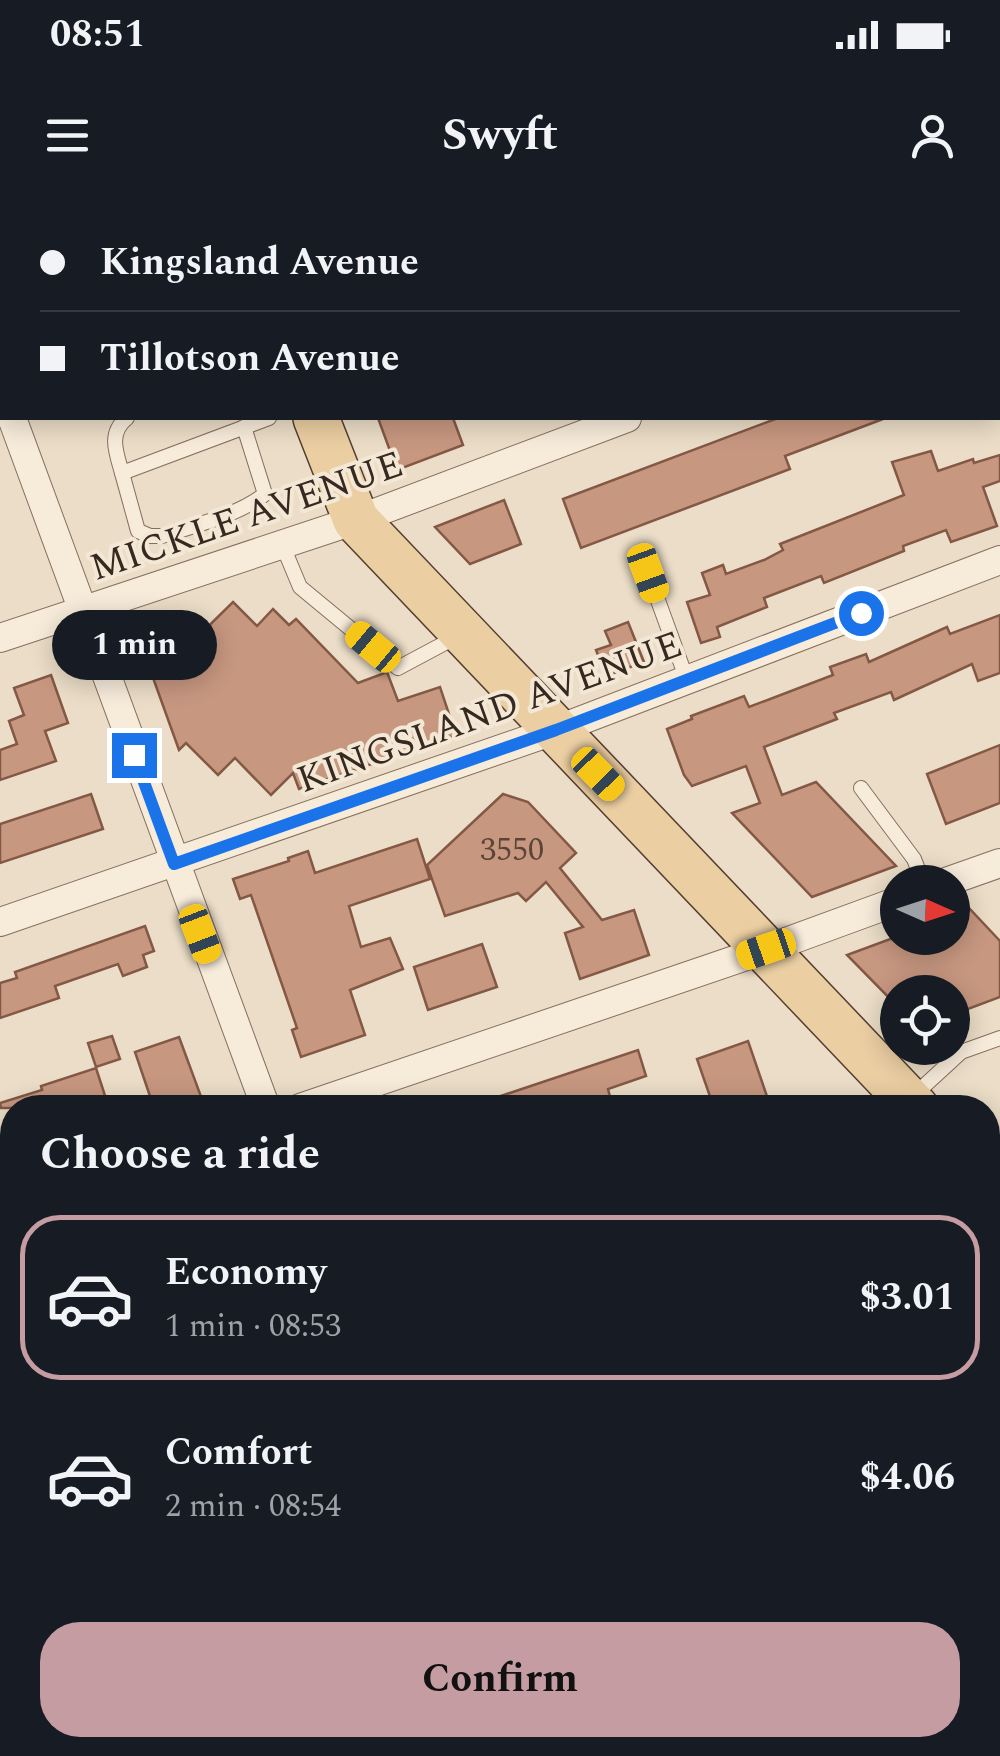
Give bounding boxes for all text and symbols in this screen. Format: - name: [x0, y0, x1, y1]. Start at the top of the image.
- text: 08:51: [50, 6, 145, 64]
- text: Swyft: [442, 101, 558, 170]
- icon: menu: [40, 108, 95, 163]
- icon: person: [905, 108, 960, 163]
- text: Kingsland Avenue: [100, 234, 419, 292]
- text: Tillotson Avenue: [100, 330, 399, 388]
- street label: MICKLE AVENUE: [82, 436, 411, 598]
- car: [624, 540, 672, 606]
- route start: [839, 591, 884, 636]
- callout: 1 min: [52, 610, 216, 680]
- street label: KINGSLAND AVENUE: [289, 616, 690, 810]
- car: [340, 616, 406, 678]
- text: 1 min: [92, 620, 177, 669]
- route end: [112, 733, 157, 778]
- car: [566, 742, 630, 806]
- house number: 3550: [480, 826, 544, 875]
- north arrow: [880, 865, 970, 955]
- map controls: [880, 865, 970, 1065]
- car: [175, 901, 225, 967]
- car: [733, 925, 799, 973]
- button: locate: [880, 975, 970, 1065]
- text: Choose a ride: [40, 1120, 320, 1189]
- text: Economy: [165, 1244, 326, 1302]
- icon: car: [45, 1253, 135, 1343]
- text: $3.01: [860, 1269, 955, 1327]
- text: 1 min · 08:53: [165, 1302, 341, 1351]
- text: Comfort: [165, 1424, 312, 1482]
- icon: car: [45, 1433, 135, 1523]
- text: $4.06: [860, 1449, 955, 1507]
- text: 2 min · 08:54: [165, 1482, 341, 1531]
- button: Confirm: [40, 1622, 960, 1737]

